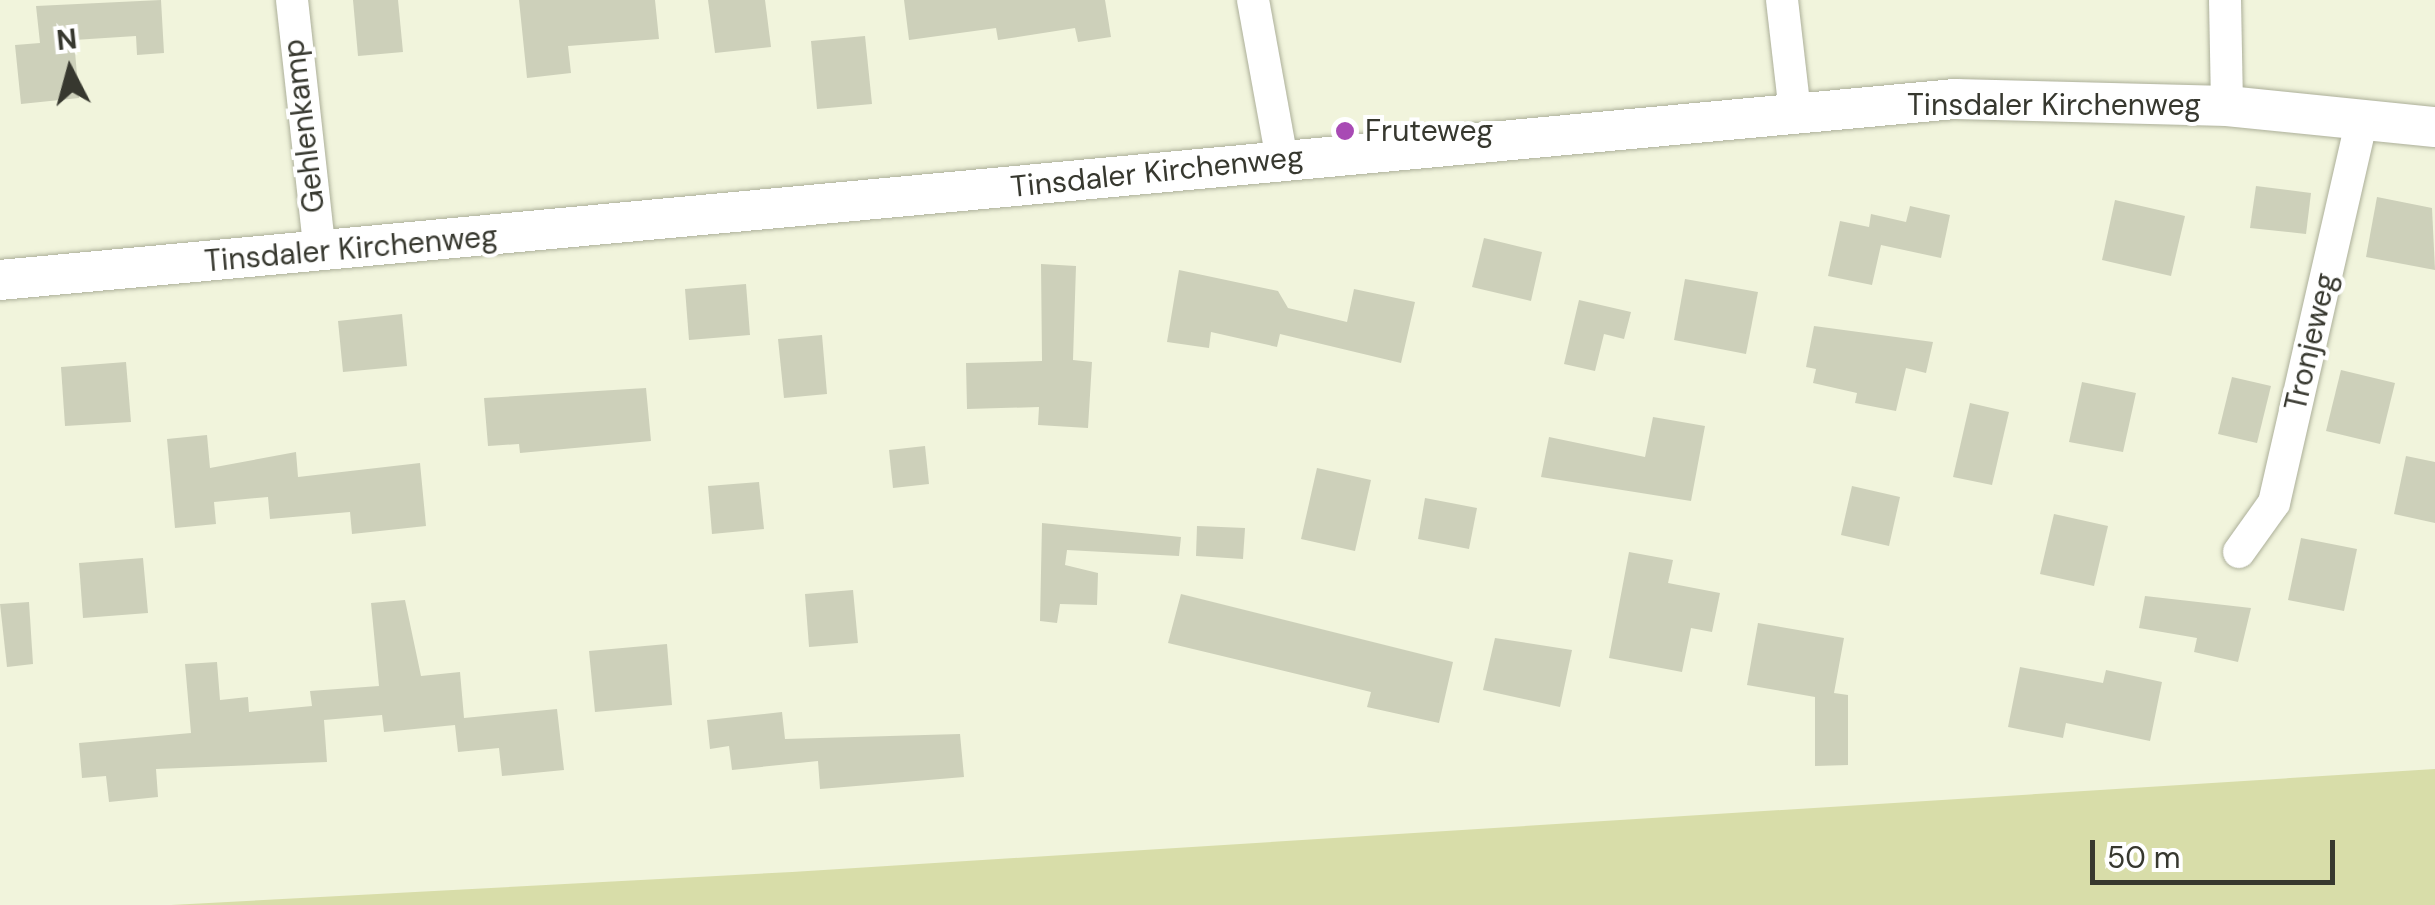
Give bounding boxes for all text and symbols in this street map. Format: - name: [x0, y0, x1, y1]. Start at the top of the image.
- north arrow: [20, 20, 120, 120]
- text: N: [55, 20, 79, 59]
- street label: Gehlenkamp: [275, 37, 333, 215]
- street label: Tinsdaler Kirchenweg: [1907, 87, 2201, 123]
- place label: Fruteweg: [1365, 113, 1493, 149]
- marker: Fruteweg: [1334, 120, 1356, 142]
- street label: Tinsdaler Kirchenweg: [1009, 139, 1305, 205]
- street label: Tinsdaler Kirchenweg: [203, 218, 499, 280]
- street label: Tronjeweg: [2278, 270, 2344, 414]
- scale bar: [2095, 820, 2340, 882]
- text: 50 m: [2107, 838, 2181, 877]

